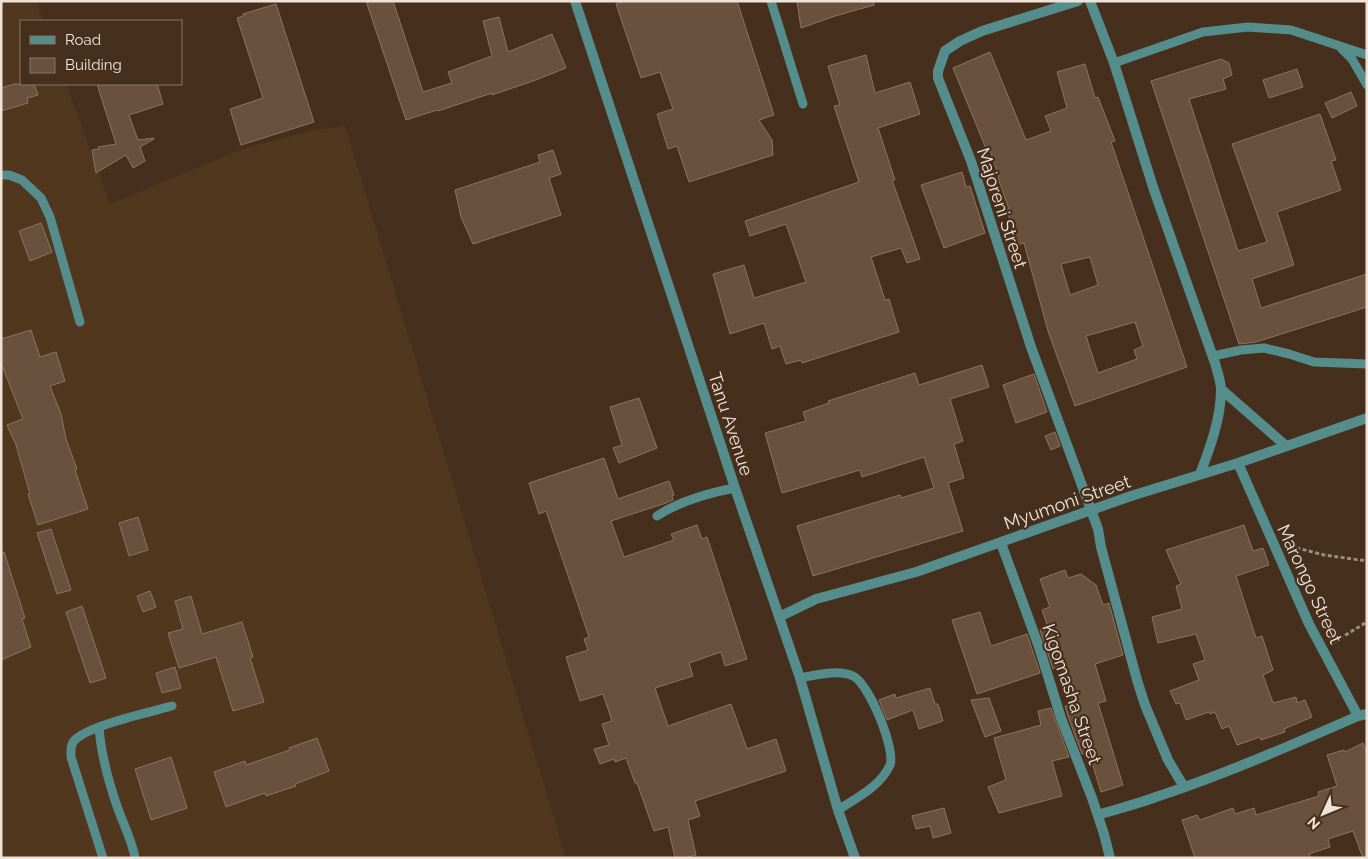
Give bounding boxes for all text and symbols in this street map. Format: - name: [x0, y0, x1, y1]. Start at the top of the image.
- legend: [20, 20, 182, 85]
- text: Road: [65, 31, 101, 49]
- text: Building: [65, 56, 122, 74]
- street label: Majoreni Street: [973, 145, 1031, 271]
- street label: Tanu Avenue: [704, 370, 758, 479]
- street label: Myumoni Street: [1001, 471, 1133, 533]
- street label: Marongo Street: [1273, 521, 1347, 647]
- street label: Kigomasha Street: [1038, 621, 1106, 767]
- north arrow: [1298, 789, 1348, 839]
- text: N: [1304, 814, 1323, 832]

